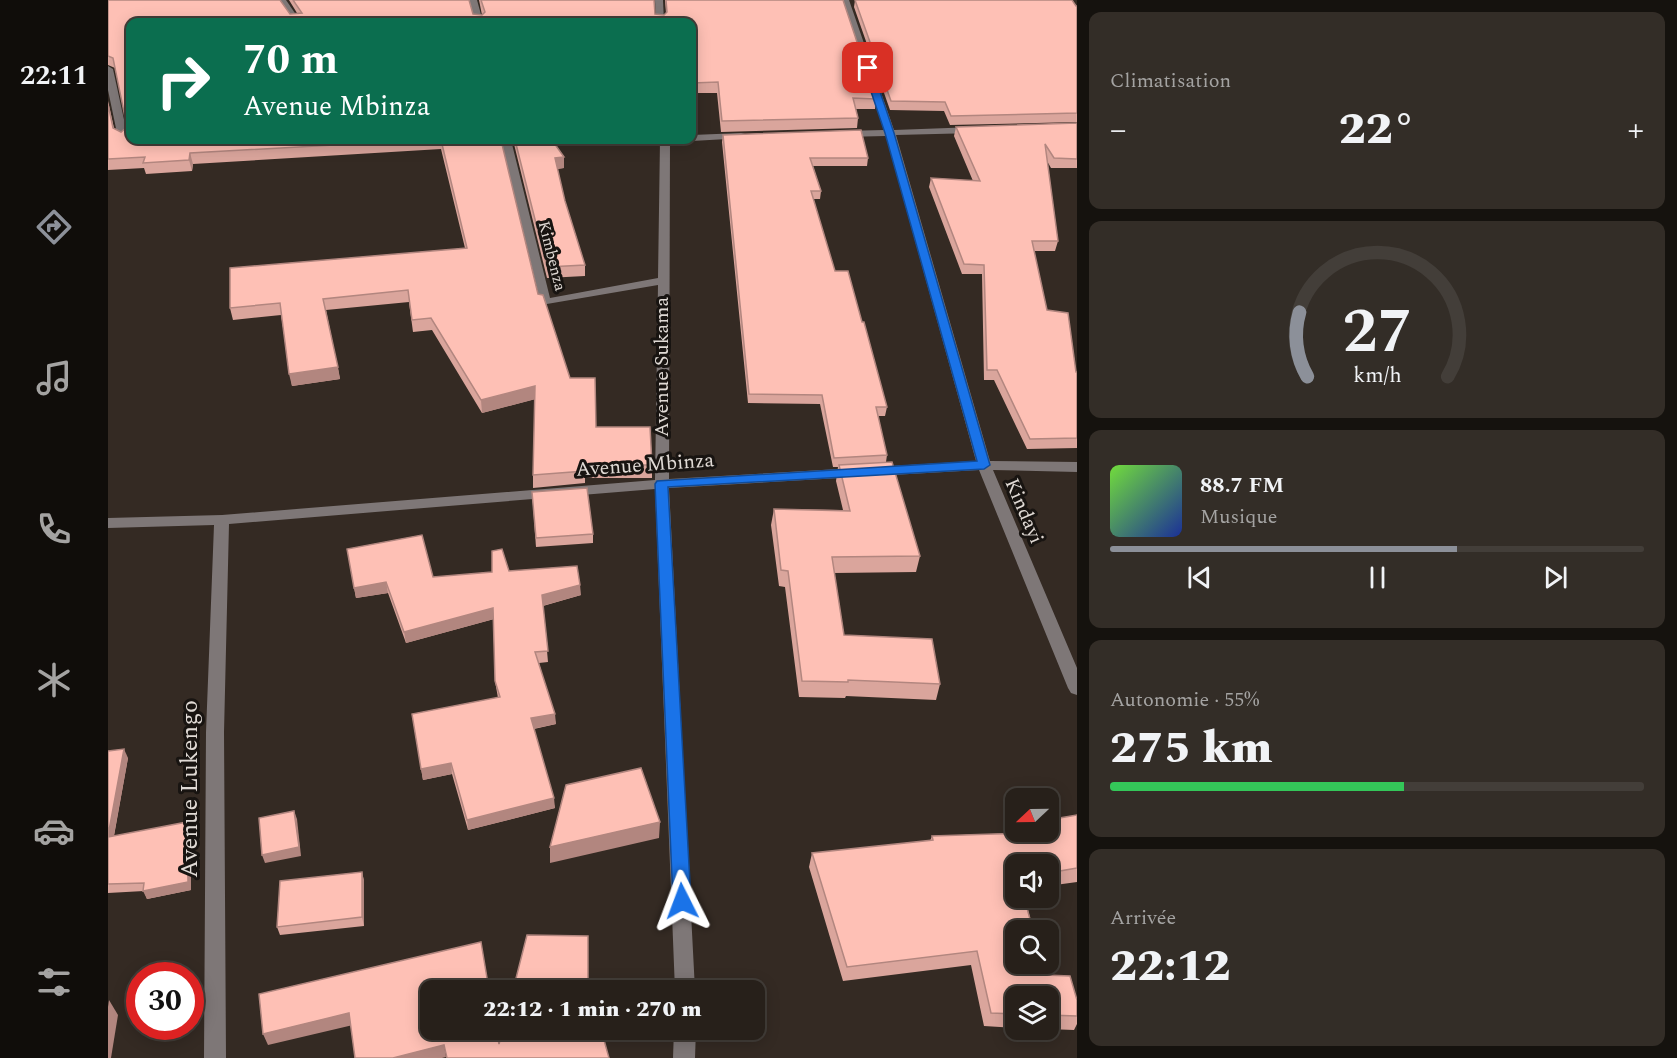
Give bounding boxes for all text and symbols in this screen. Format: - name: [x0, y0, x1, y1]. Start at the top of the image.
- text: 70 m: [243, 29, 338, 92]
- icon: right: [144, 42, 222, 120]
- pin: [842, 42, 893, 93]
- icon: arrive: [851, 51, 884, 84]
- text: 22:11: [20, 55, 88, 97]
- text: Climatisation: [1110, 66, 1231, 96]
- text: Avenue Mbinza: [243, 86, 430, 128]
- text: 22°: [1339, 95, 1415, 164]
- text: −: [1110, 105, 1127, 155]
- text: +: [1627, 105, 1644, 155]
- icon: directions: [33, 206, 75, 248]
- street label: Kimbenza: [532, 218, 572, 294]
- text: 27: [1342, 285, 1412, 380]
- street label: Avenue Sukama: [647, 297, 677, 437]
- icon: music: [33, 357, 75, 399]
- text: km/h: [1353, 359, 1401, 392]
- street label: Avenue Mbinza: [575, 445, 715, 485]
- text: 88.7 FM: [1200, 469, 1284, 502]
- street label: Kindayi: [997, 473, 1051, 549]
- text: Musique: [1200, 502, 1277, 532]
- icon: phone: [33, 508, 75, 550]
- icon: previous: [1183, 561, 1216, 594]
- icon: pause: [1361, 561, 1394, 594]
- icon: next: [1539, 561, 1572, 594]
- icon: climate: [33, 659, 75, 701]
- text: Autonomie · 55%: [1110, 685, 1259, 715]
- street label: Avenue Lukengo: [172, 700, 208, 878]
- text: 275 km: [1110, 714, 1272, 783]
- north arrow: [1005, 788, 1059, 842]
- map controls: [1005, 788, 1059, 1040]
- icon: car: [33, 810, 75, 852]
- button: sound: [1005, 854, 1059, 908]
- position arrow: [650, 869, 714, 933]
- text: Arrivée: [1110, 903, 1176, 933]
- button: search: [1005, 920, 1059, 974]
- text: 22:12: [1110, 932, 1231, 1001]
- icon: filters: [33, 961, 75, 1003]
- speed limit sign: 30: [126, 962, 204, 1040]
- button: layers: [1005, 986, 1059, 1040]
- text: 22:12 · 1 min · 270 m: [483, 993, 702, 1026]

